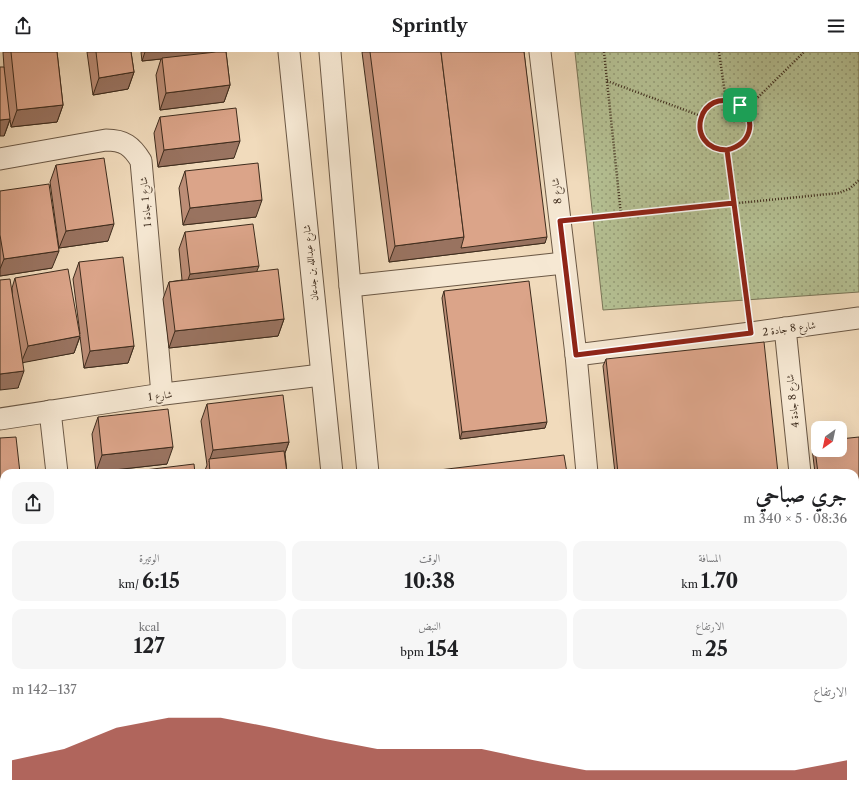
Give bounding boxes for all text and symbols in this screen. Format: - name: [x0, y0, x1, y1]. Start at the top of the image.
- icon: share: [12, 15, 34, 37]
- text: Sprintly: [392, 15, 467, 37]
- icon: menu: [825, 15, 847, 37]
- pin: [723, 88, 757, 122]
- icon: arrive: [729, 94, 751, 116]
- street label: شارع 1 جادة 1: [137, 176, 157, 228]
- street label: شارع 8: [548, 177, 568, 205]
- street label: شارع عبدالله بن جدعان: [300, 223, 324, 302]
- street label: شارع 8 جادة 2: [762, 318, 817, 342]
- street label: شارع 8 جادة 4: [783, 373, 805, 428]
- street label: شارع 1: [147, 388, 174, 406]
- north arrow: [811, 421, 847, 457]
- map controls: [811, 421, 847, 457]
- text: جري صباحي: [756, 481, 847, 508]
- button: share: [12, 482, 54, 524]
- text: 08:36 · 5 × 340 m: [743, 510, 847, 526]
- text: الوتيرة: [139, 551, 159, 565]
- text: الوقت: [419, 551, 440, 565]
- text: المسافة: [699, 551, 721, 565]
- text: 6:15: [142, 569, 180, 593]
- text: 10:38: [404, 569, 455, 593]
- text: 1.70: [701, 569, 738, 593]
- text: /km: [118, 577, 142, 591]
- text: km: [681, 577, 701, 591]
- text: النبض: [418, 619, 441, 633]
- text: الارتفاع: [696, 619, 724, 633]
- text: kcal: [139, 620, 160, 634]
- text: 127: [134, 634, 165, 658]
- text: 154: [427, 637, 459, 661]
- text: 25: [705, 637, 728, 661]
- text: bpm: [400, 645, 427, 659]
- text: m: [692, 645, 705, 659]
- text: 137–142 m: [12, 681, 77, 697]
- text: الارتفاع: [813, 683, 847, 699]

